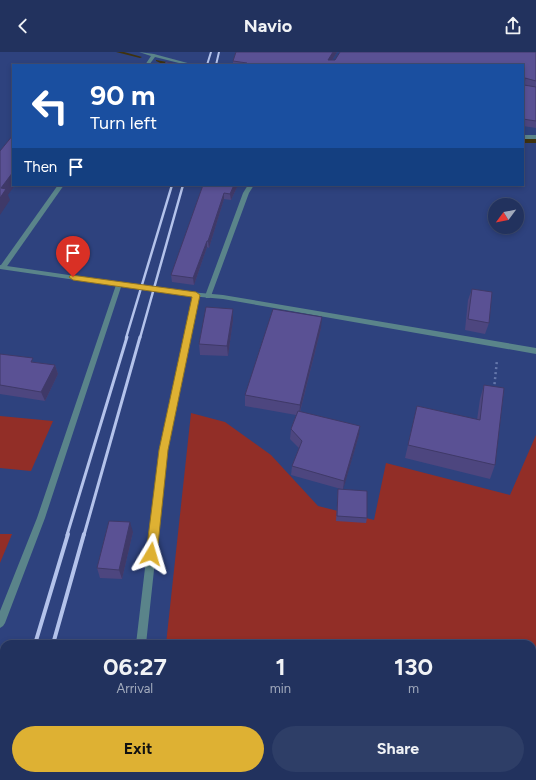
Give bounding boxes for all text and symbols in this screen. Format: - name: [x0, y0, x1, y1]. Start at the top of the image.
- icon: back: [12, 15, 34, 37]
- text: Navio: [244, 15, 292, 37]
- icon: share: [502, 15, 524, 37]
- text: 90 m: [90, 78, 155, 112]
- icon: left: [24, 80, 76, 132]
- text: Turn left: [90, 112, 157, 134]
- icon: arrive: [65, 156, 87, 178]
- text: Then: [24, 158, 57, 176]
- north arrow: [488, 198, 524, 234]
- map controls: [488, 198, 524, 234]
- pin: [56, 236, 90, 277]
- icon: arrive: [62, 242, 84, 264]
- position arrow: [130, 533, 172, 575]
- text: 06:27: [103, 652, 167, 681]
- text: 1: [275, 652, 286, 681]
- text: 130: [394, 652, 433, 681]
- text: Arrival: [117, 681, 153, 696]
- text: min: [270, 681, 291, 696]
- text: m: [408, 681, 419, 696]
- button: Exit: [12, 726, 264, 772]
- button: Share: [272, 726, 524, 772]

